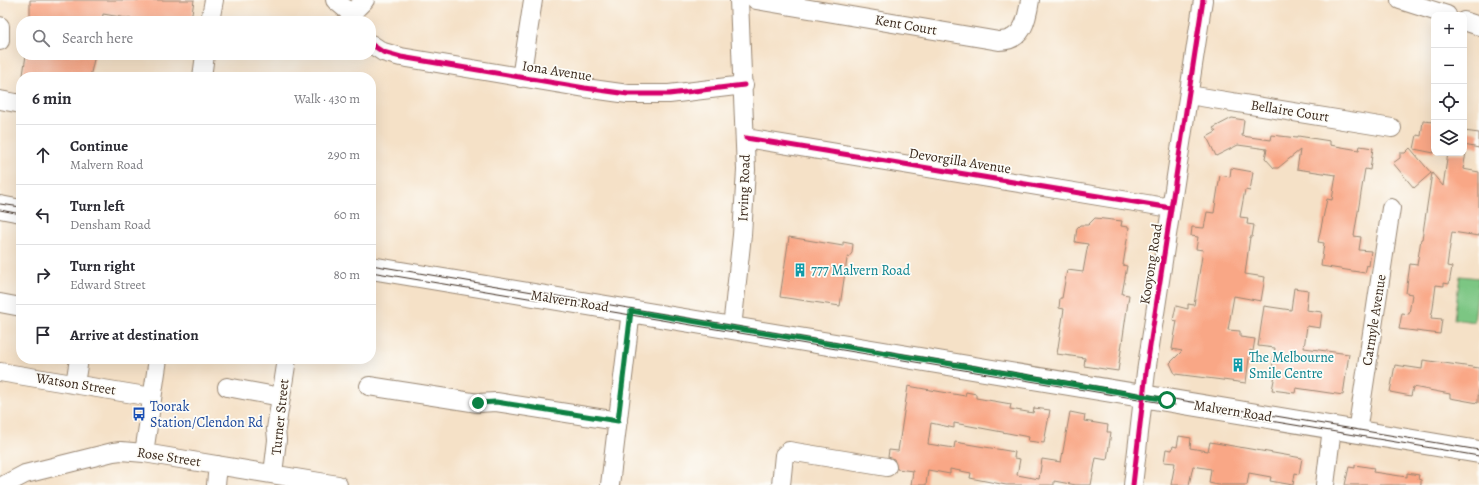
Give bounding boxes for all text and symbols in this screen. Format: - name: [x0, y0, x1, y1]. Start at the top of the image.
- street label: Kent Court: [873, 10, 939, 40]
- map controls: [1431, 12, 1467, 156]
- button: +: [1431, 12, 1467, 48]
- search box: [16, 16, 376, 60]
- icon: search: [30, 27, 52, 49]
- text: Search here: [62, 28, 133, 48]
- button: −: [1431, 48, 1467, 84]
- street label: Iona Avenue: [521, 56, 593, 86]
- button: locate: [1431, 84, 1467, 120]
- text: 6 min: [32, 87, 72, 110]
- text: Walk · 430 m: [294, 90, 360, 107]
- street label: Bellaire Court: [1249, 95, 1331, 127]
- button: layers: [1431, 120, 1467, 156]
- text: Continue: [70, 136, 128, 156]
- icon: ahead: [32, 144, 54, 166]
- street label: Devorgilla Avenue: [908, 144, 1012, 178]
- text: 290 m: [328, 146, 360, 163]
- street label: Irving Road: [733, 154, 755, 222]
- text: Malvern Road: [70, 156, 143, 173]
- text: Turn left: [70, 196, 125, 216]
- icon: left: [32, 204, 54, 226]
- text: 60 m: [334, 206, 360, 223]
- text: Densham Road: [70, 216, 151, 233]
- street label: Kooyong Road: [1135, 222, 1167, 306]
- text: Turn right: [70, 256, 135, 276]
- place label: 777 Malvern Road: [811, 261, 911, 280]
- building icon: 777 Malvern Road: [792, 262, 808, 278]
- icon: right: [32, 264, 54, 286]
- text: 80 m: [333, 266, 360, 283]
- street label: Carmyle Avenue: [1357, 273, 1391, 367]
- text: Edward Street: [70, 276, 146, 293]
- street label: Malvern Road: [530, 285, 611, 317]
- icon: arrive: [32, 324, 54, 346]
- text: Arrive at destination: [70, 325, 199, 345]
- place label: The Melbourne Smile Centre: [1249, 348, 1334, 383]
- building icon: The Melbourne Smile Centre: [1230, 357, 1246, 373]
- street label: Watson Street: [34, 368, 118, 400]
- street label: Turner Street: [267, 378, 293, 456]
- route start: [1158, 391, 1176, 409]
- route end: [469, 394, 487, 412]
- street label: Malvern Road: [1193, 395, 1274, 427]
- place label: Toorak Station/Clendon Rd: [150, 397, 264, 432]
- bus stop icon: Toorak Station/Clendon Rd: [131, 406, 147, 422]
- street label: Rose Street: [136, 443, 203, 471]

